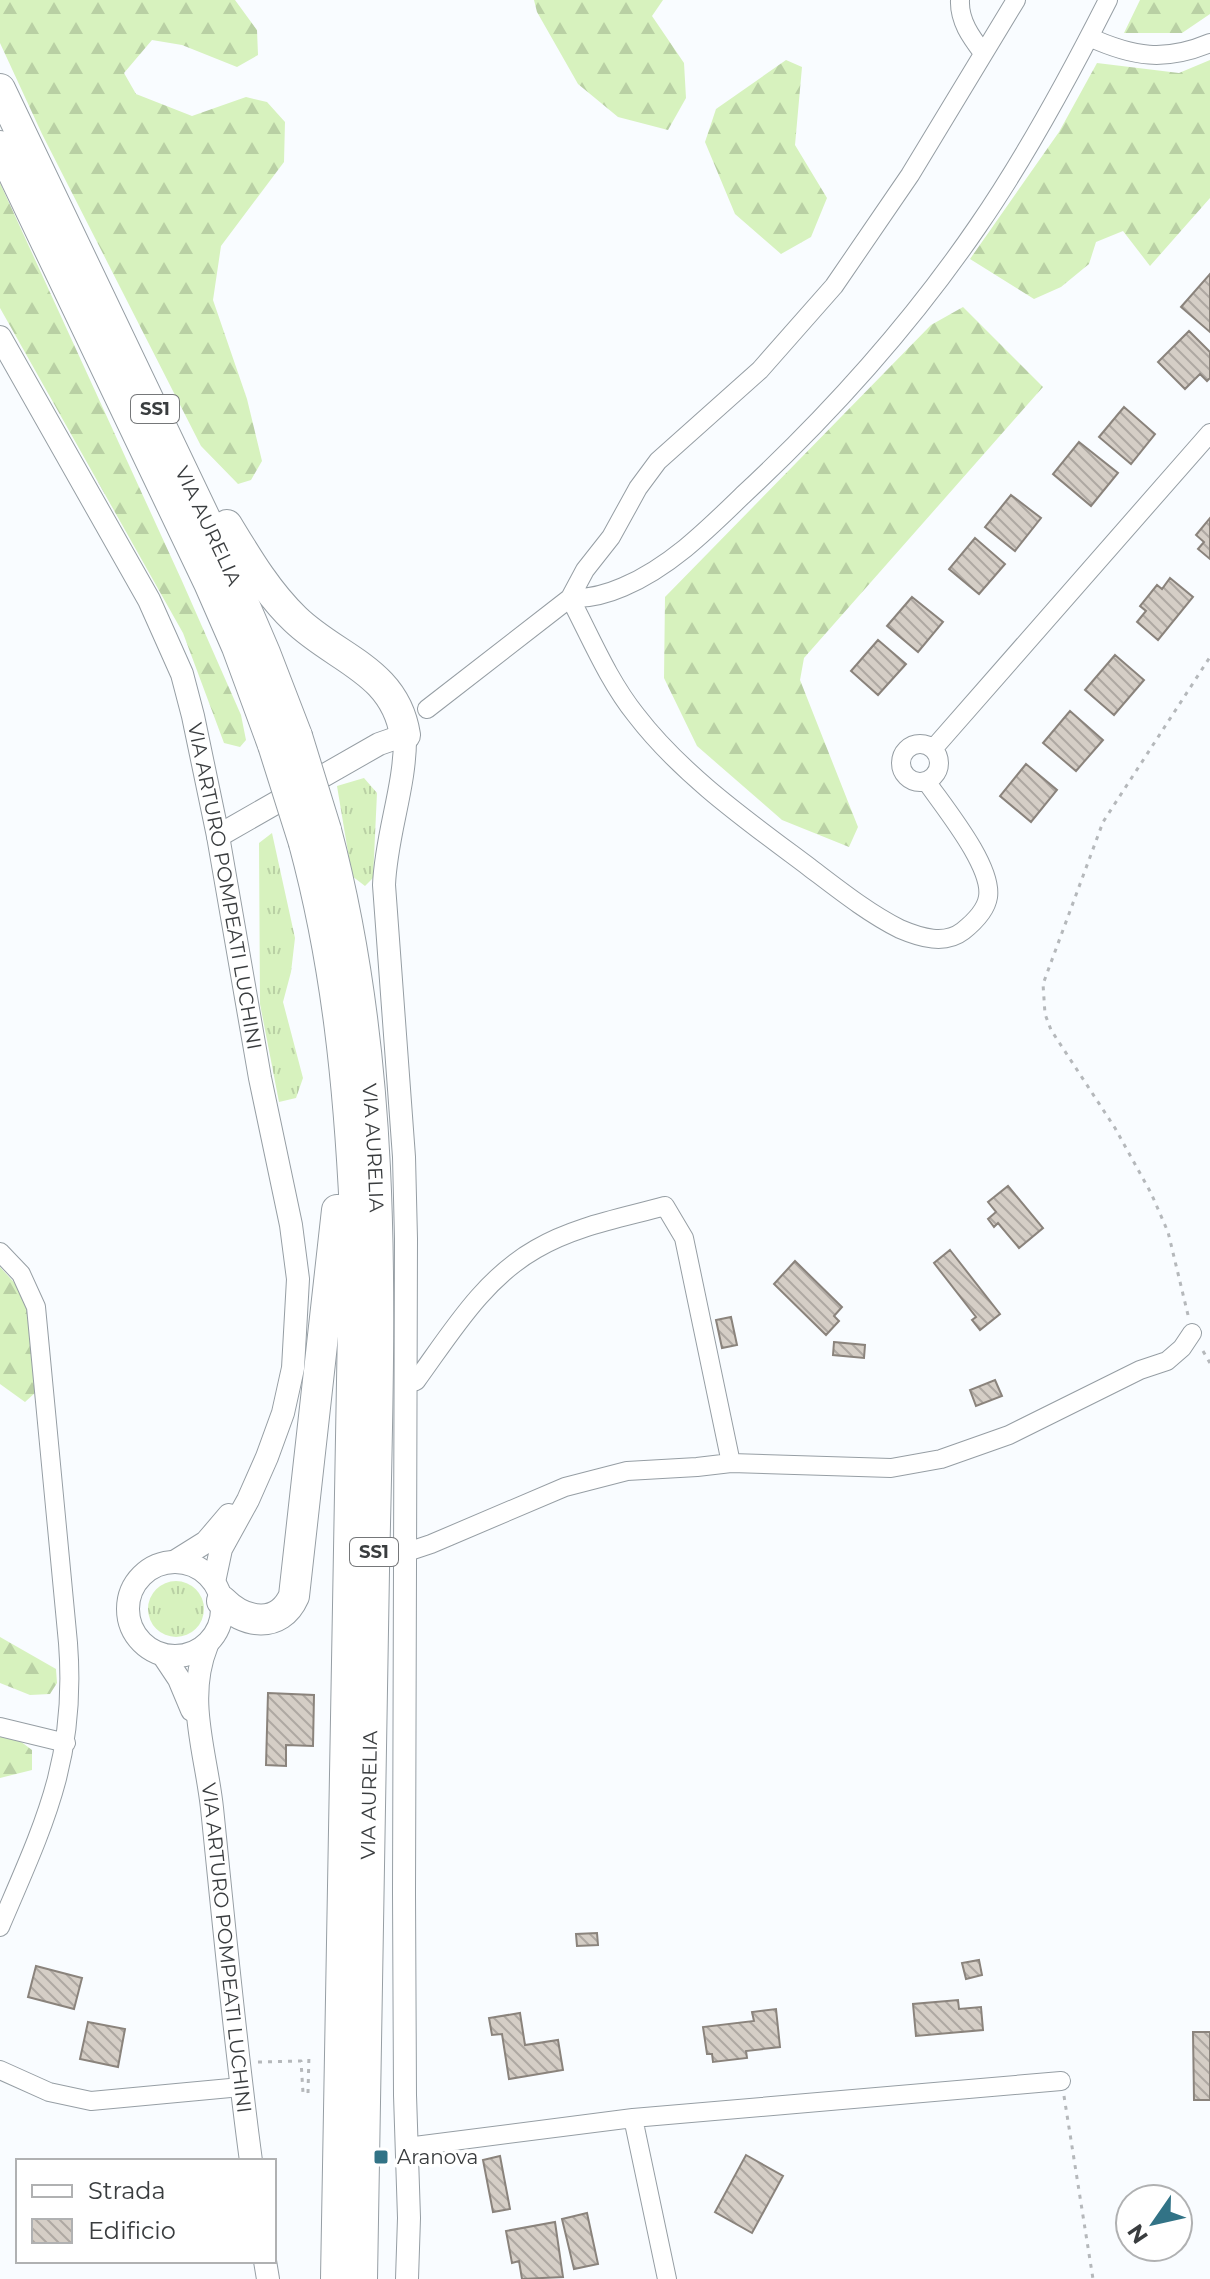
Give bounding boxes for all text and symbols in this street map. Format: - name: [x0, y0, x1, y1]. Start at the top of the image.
- road number: SS1: [131, 395, 179, 423]
- street label: VIA AURELIA: [170, 462, 247, 590]
- street label: VIA ARTURO POMPEATI LUCHINI: [183, 721, 267, 1052]
- street label: VIA AURELIA: [357, 1082, 389, 1213]
- road number: SS1: [350, 1538, 398, 1566]
- street label: VIA AURELIA: [356, 1730, 382, 1860]
- street label: VIA ARTURO POMPEATI LUCHINI: [197, 1781, 257, 2114]
- place label: Aranova: [397, 2145, 478, 2169]
- marker: Aranova: [372, 2148, 390, 2166]
- legend: [16, 2159, 276, 2263]
- text: Strada: [88, 2176, 166, 2205]
- north arrow: [1114, 2183, 1194, 2263]
- text: Edificio: [88, 2216, 176, 2245]
- text: N: [1122, 2219, 1154, 2249]

